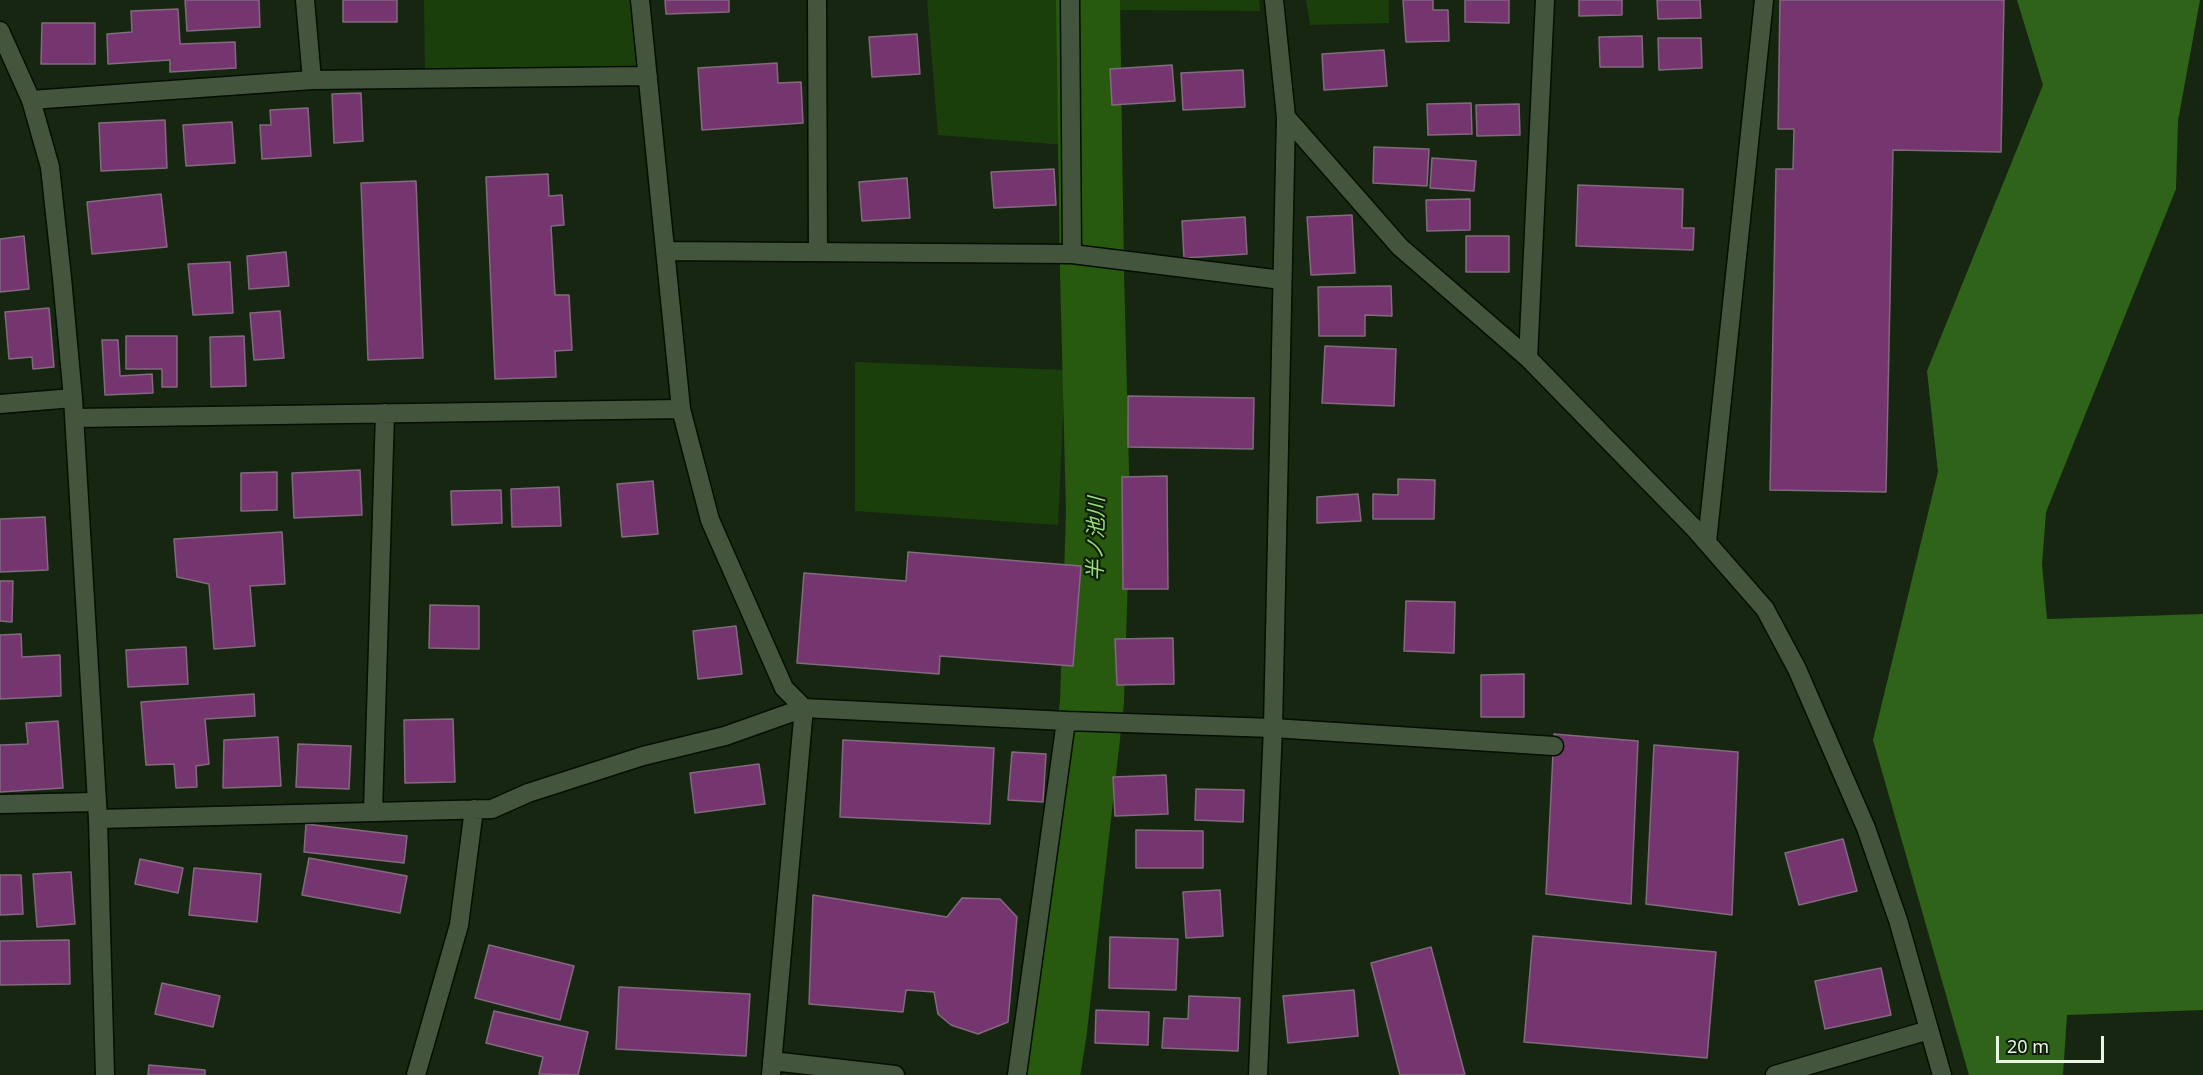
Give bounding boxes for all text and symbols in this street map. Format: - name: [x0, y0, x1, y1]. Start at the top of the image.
- water label: 半ノ池川: [1084, 497, 1110, 581]
- scale bar: [1999, 1024, 2107, 1062]
- text: 20 m: [2007, 1034, 2049, 1058]

